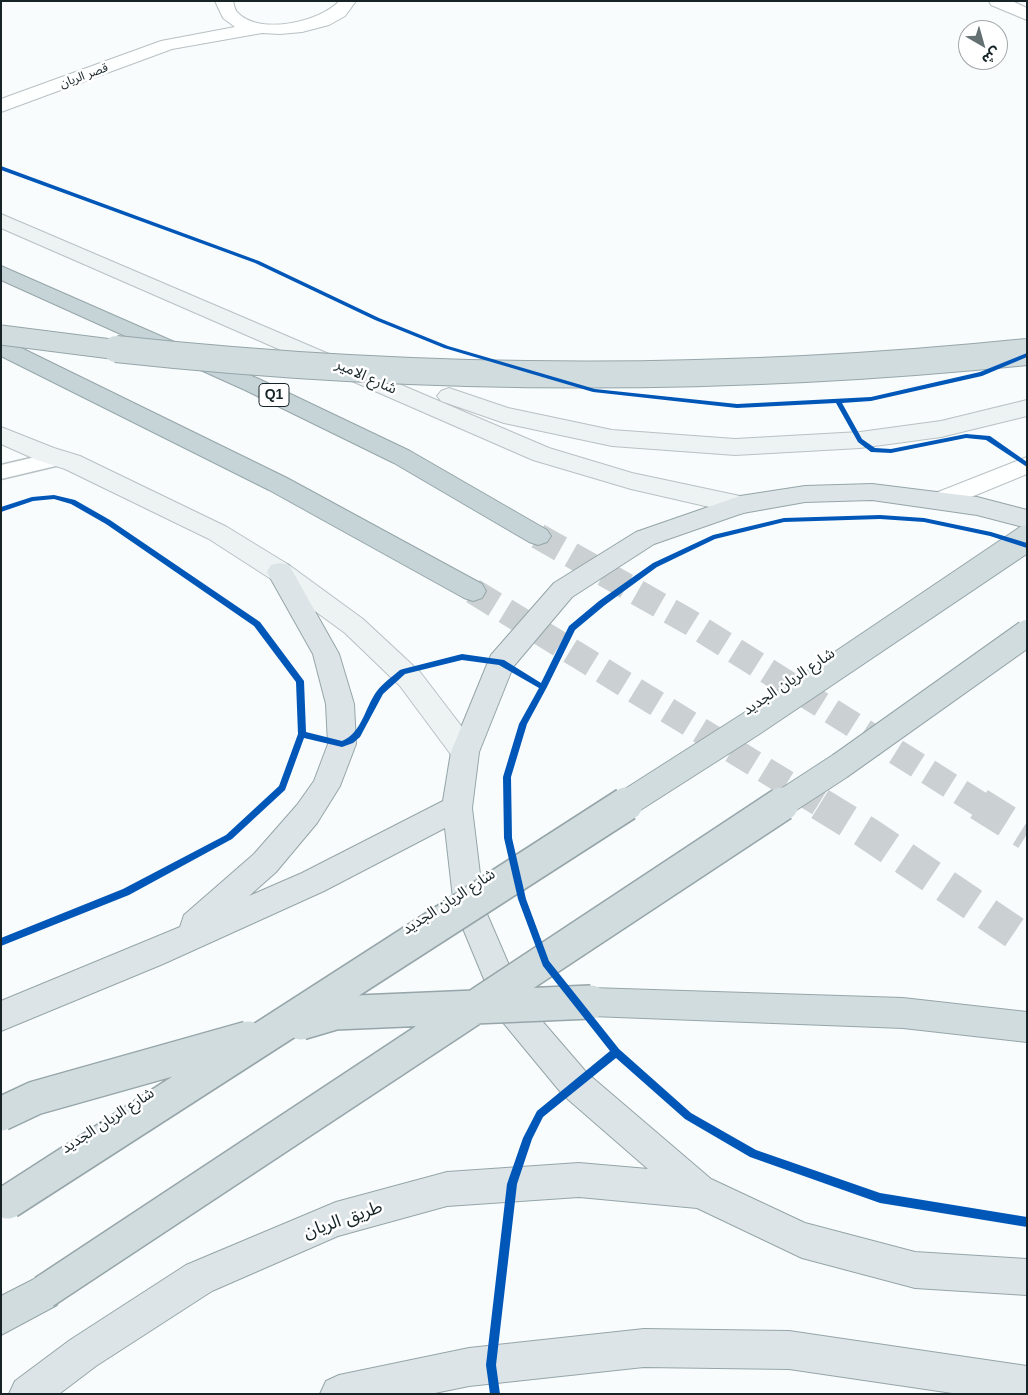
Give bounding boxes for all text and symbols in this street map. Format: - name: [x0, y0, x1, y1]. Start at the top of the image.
- north arrow: [958, 20, 1008, 70]
- text: ش: [979, 44, 1004, 68]
- street label: قصر الريان: [58, 61, 110, 91]
- street label: شارع الامير: [333, 356, 399, 398]
- road number: Q1: [259, 384, 289, 406]
- street label: شارع الريان الجديد: [740, 645, 838, 719]
- street label: شارع الريان الجديد: [399, 865, 499, 939]
- street label: شارع الريان الجديد: [58, 1084, 158, 1158]
- street label: طريق الريان: [301, 1196, 385, 1244]

